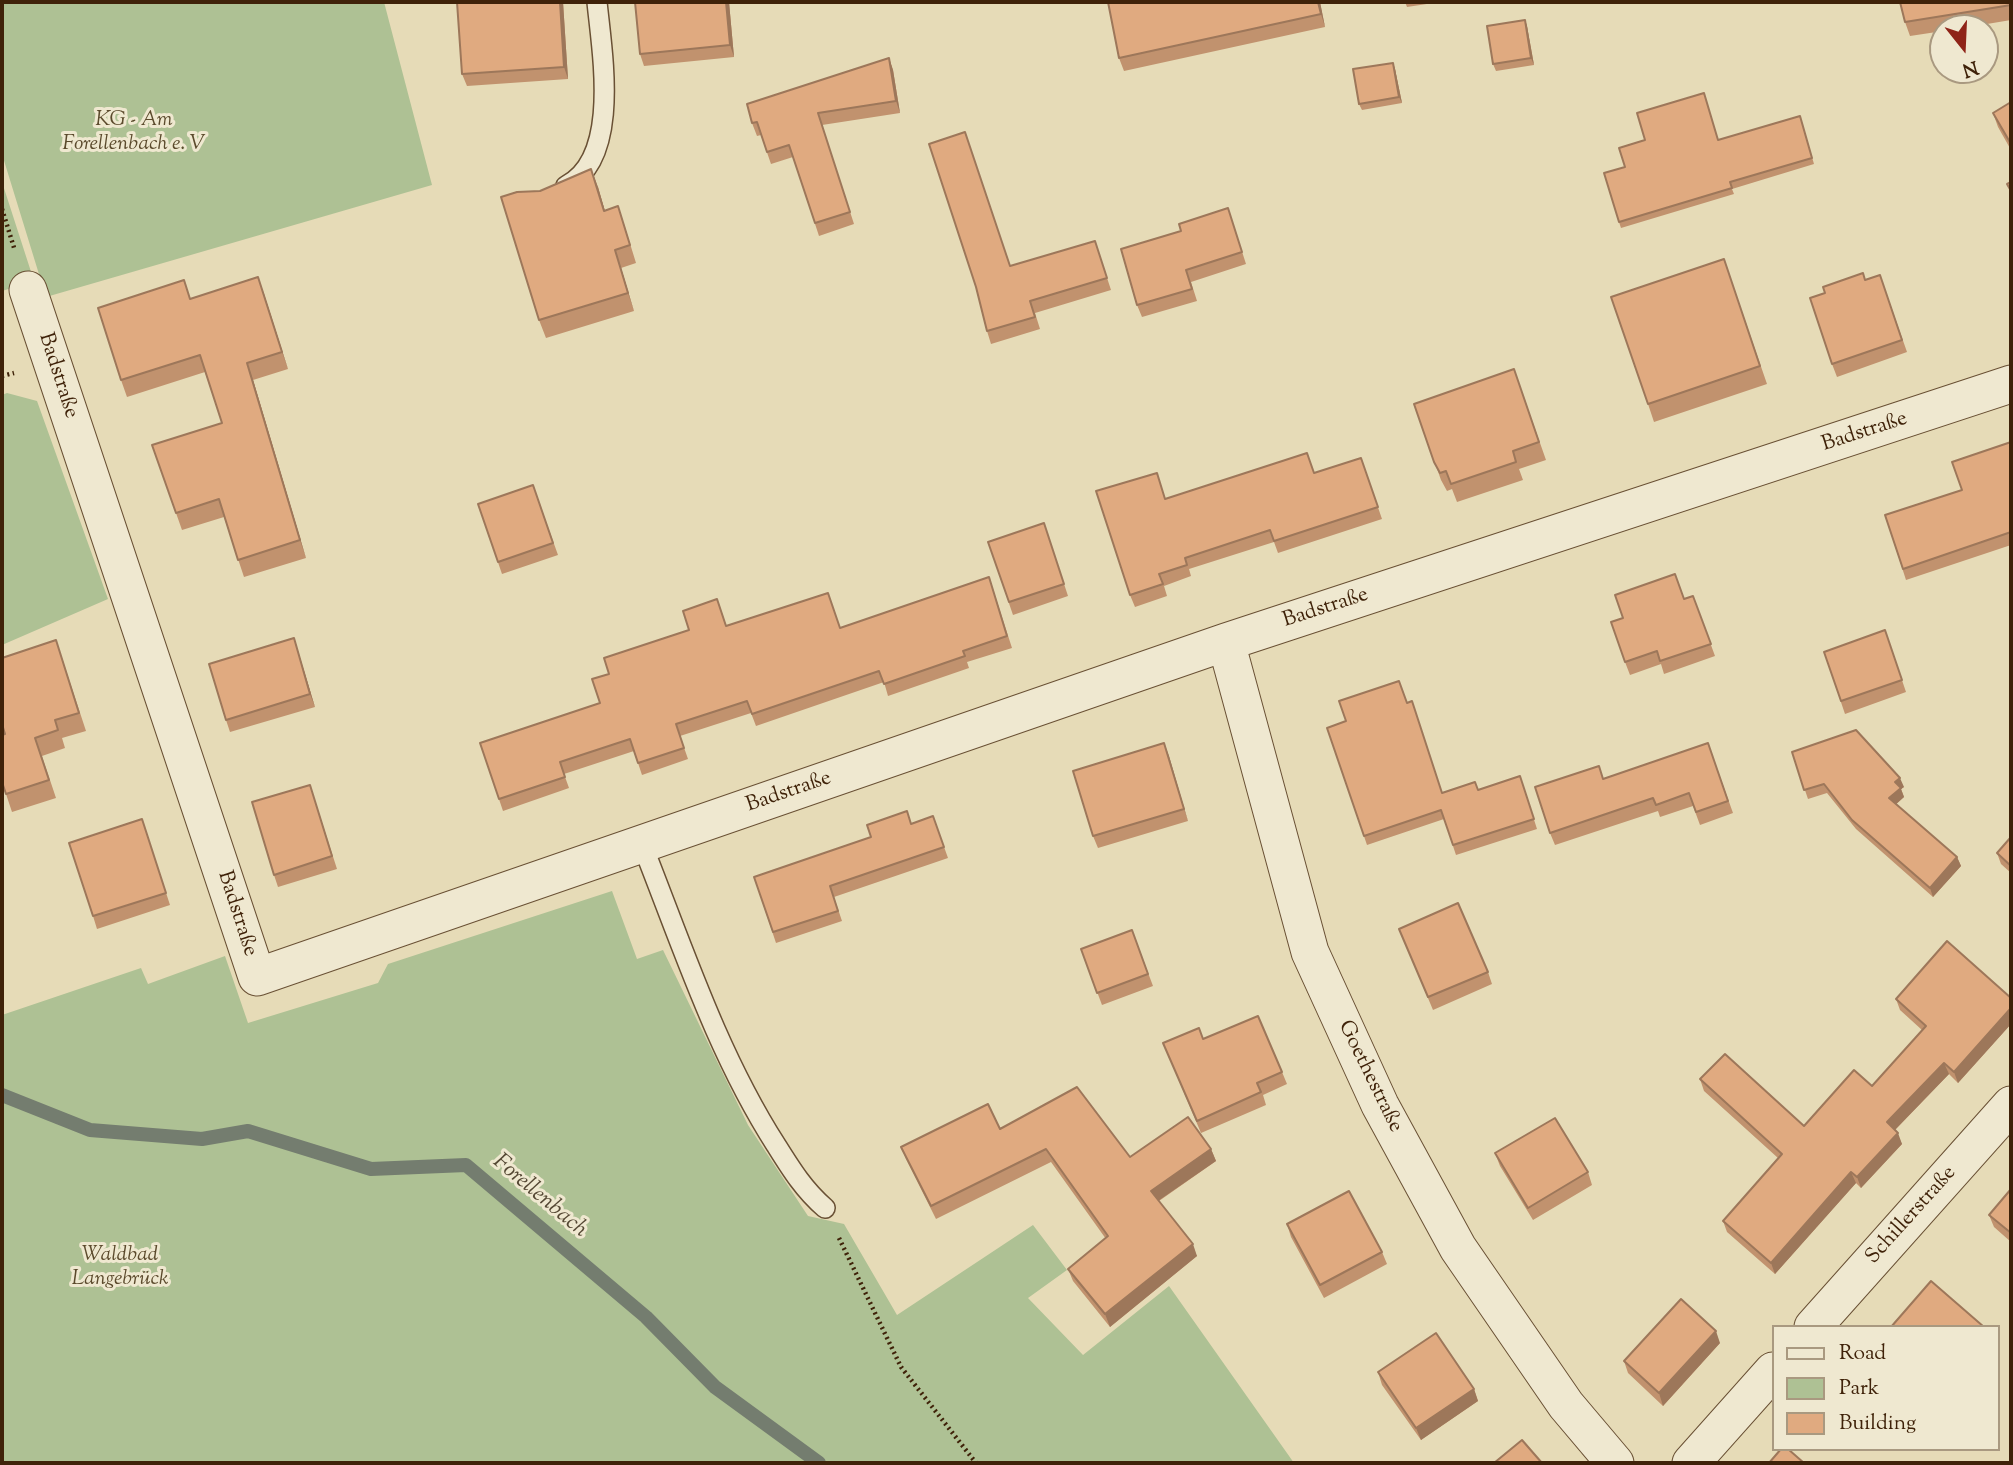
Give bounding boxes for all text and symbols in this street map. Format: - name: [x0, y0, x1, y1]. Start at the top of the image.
- north arrow: [1929, 14, 1999, 84]
- text: N: [1959, 52, 1981, 83]
- park label: KG - Am Forellenbach e. V: [62, 108, 206, 158]
- street label: Badstraße: [31, 330, 83, 422]
- street label: Badstraße: [1819, 407, 1911, 459]
- street label: Badstraße: [1280, 583, 1372, 635]
- street label: Badstraße: [743, 767, 835, 819]
- street label: Badstraße: [210, 868, 262, 960]
- street label: Goethestraße: [1331, 1017, 1407, 1137]
- water label: Forellenbach: [486, 1149, 592, 1245]
- street label: Schillerstraße: [1861, 1162, 1963, 1270]
- park label: Waldbad Langebrück: [72, 1243, 168, 1293]
- legend: [1772, 1325, 1999, 1451]
- text: Road: [1839, 1339, 1886, 1369]
- text: Park: [1839, 1374, 1879, 1404]
- text: Building: [1839, 1409, 1916, 1439]

